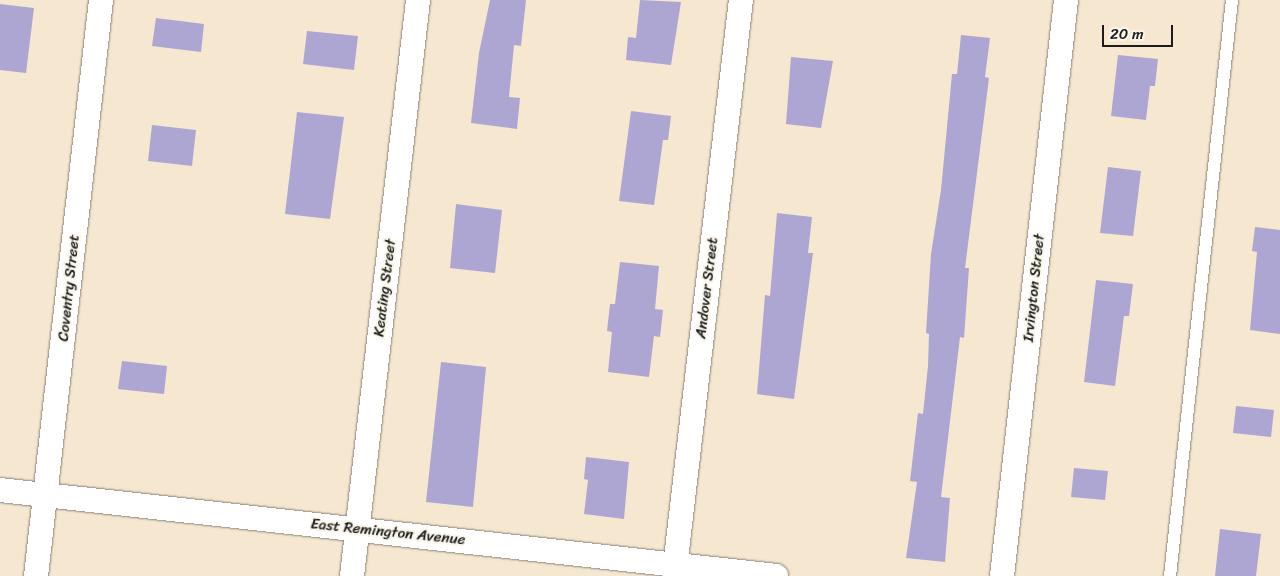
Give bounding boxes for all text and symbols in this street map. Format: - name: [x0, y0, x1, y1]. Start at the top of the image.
- scale bar: [1105, 15, 1176, 47]
- text: 20 m: [1110, 21, 1144, 47]
- street label: Irvington Street: [1019, 233, 1049, 343]
- street label: Coventry Street: [54, 234, 84, 342]
- street label: Andover Street: [692, 236, 722, 340]
- street label: Keating Street: [370, 238, 400, 338]
- street label: East Remington Avenue: [310, 515, 466, 549]

